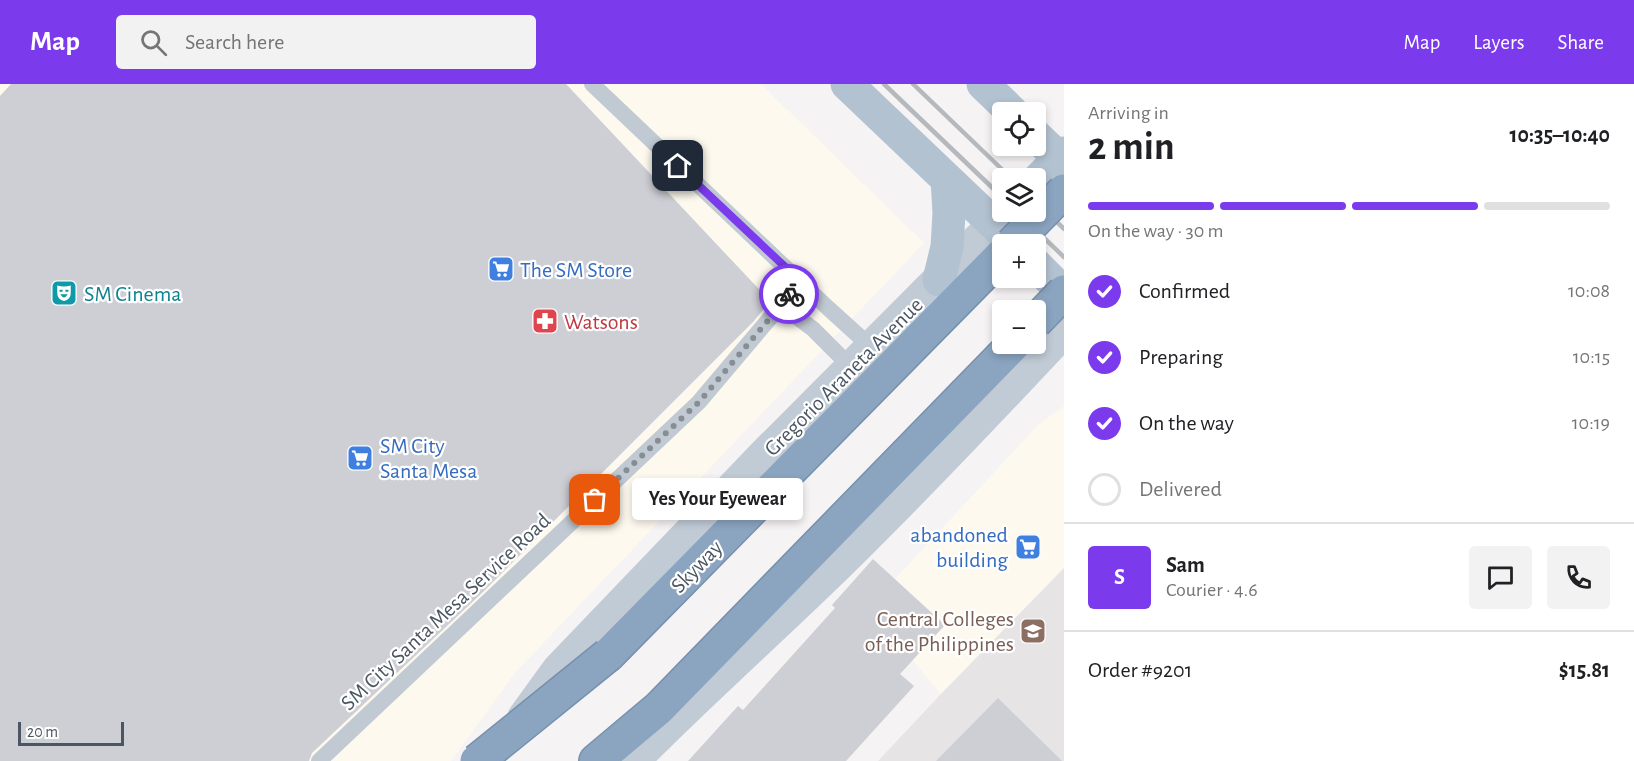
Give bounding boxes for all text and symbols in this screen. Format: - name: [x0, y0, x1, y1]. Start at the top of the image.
- search box: [116, 15, 536, 69]
- icon: search: [137, 26, 170, 59]
- text: Map: [30, 28, 80, 56]
- text: Search here: [185, 31, 284, 53]
- text: Map: [1404, 32, 1440, 53]
- text: Layers: [1473, 32, 1524, 53]
- text: Share: [1557, 32, 1604, 53]
- map controls: [992, 102, 1046, 354]
- button: locate: [992, 102, 1046, 156]
- text: Arriving in: [1088, 103, 1169, 123]
- text: 10:35–10:40: [1510, 124, 1610, 146]
- text: 2 min: [1088, 128, 1175, 167]
- pin: [652, 140, 703, 191]
- icon: home: [661, 149, 694, 182]
- button: layers: [992, 168, 1046, 222]
- text: On the way · 30 m: [1088, 221, 1224, 241]
- button: +: [992, 234, 1046, 288]
- supermarket icon: The SM Store: [486, 254, 516, 284]
- place label: The SM Store: [520, 259, 632, 281]
- courier: [759, 264, 819, 324]
- icon: check: [1088, 275, 1121, 308]
- theatre icon: SM Cinema: [49, 278, 79, 308]
- icon: bike: [773, 278, 806, 311]
- text: Confirmed: [1139, 280, 1230, 302]
- text: 10:08: [1568, 281, 1610, 301]
- place label: SM Cinema: [84, 283, 181, 305]
- street label: Gregorio Araneta Avenue: [760, 293, 927, 460]
- button: −: [992, 300, 1046, 354]
- pharmacy icon: Watsons: [530, 306, 560, 336]
- place label: Watsons: [564, 311, 638, 333]
- icon: check: [1088, 341, 1121, 374]
- text: Preparing: [1139, 346, 1223, 368]
- text: 10:15: [1573, 347, 1610, 367]
- icon: check: [1088, 407, 1121, 440]
- text: On the way: [1139, 412, 1234, 434]
- text: 10:19: [1572, 413, 1610, 433]
- place label: SM City Santa Mesa: [380, 435, 477, 482]
- supermarket icon: SM City Santa Mesa: [345, 443, 375, 473]
- pin: [569, 474, 620, 525]
- text: Delivered: [1139, 478, 1222, 500]
- callout: Yes Your Eyewear: [631, 479, 802, 521]
- icon: bag: [578, 483, 611, 516]
- text: Yes Your Eyewear: [649, 489, 786, 509]
- street label: SM City Santa Mesa Service Road: [337, 509, 555, 714]
- place label: abandoned building: [910, 524, 1008, 571]
- supermarket icon: abandoned building: [1013, 532, 1043, 562]
- street label: Skyway: [667, 536, 727, 597]
- button: chat: [1469, 546, 1532, 609]
- button: phone: [1547, 546, 1610, 609]
- text: Sam: [1166, 554, 1205, 576]
- text: S: [1114, 566, 1125, 588]
- text: Courier · 4.6: [1166, 580, 1258, 600]
- place label: Central Colleges of the Philippines: [865, 608, 1014, 655]
- school or university icon: Central Colleges of the Philippines: [1018, 616, 1048, 646]
- text: Order #9201: [1088, 659, 1192, 681]
- text: $15.81: [1559, 659, 1610, 681]
- scale bar: [18, 719, 124, 746]
- text: 20 m: [27, 724, 58, 740]

